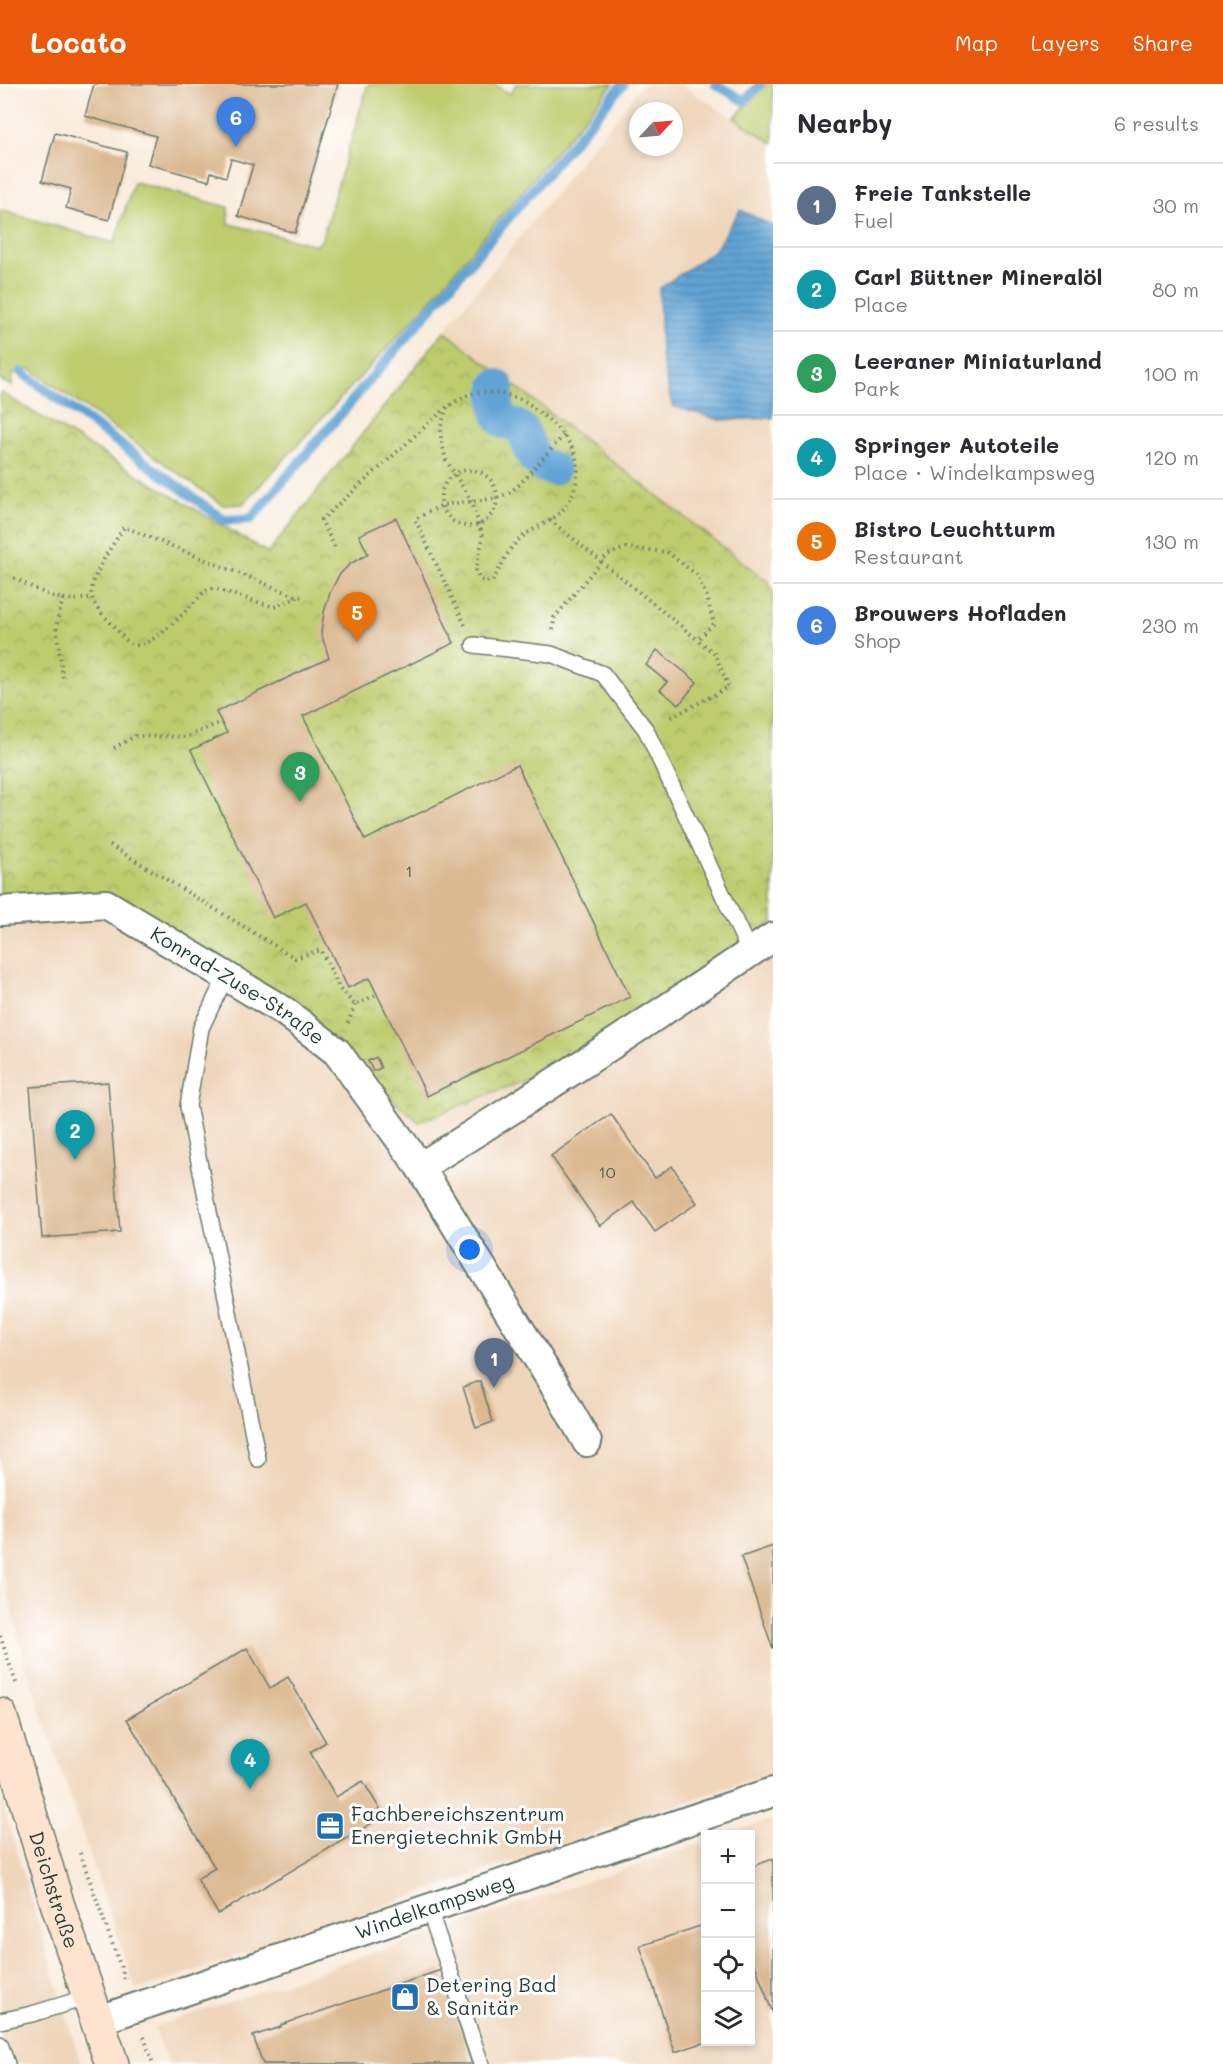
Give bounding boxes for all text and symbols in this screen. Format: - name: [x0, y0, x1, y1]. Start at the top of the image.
- text: Locato: [30, 24, 127, 60]
- text: Map: [955, 29, 998, 56]
- text: Layers: [1031, 29, 1100, 56]
- text: Share: [1133, 29, 1193, 56]
- pin: 6: [216, 98, 256, 147]
- north arrow: [629, 102, 683, 156]
- text: Nearby: [797, 106, 892, 140]
- text: 6 results: [1114, 110, 1199, 136]
- text: Freie Tankstelle: [854, 178, 1031, 207]
- text: 1: [812, 192, 821, 218]
- text: 30 m: [1153, 192, 1199, 218]
- text: Fuel: [854, 207, 894, 233]
- text: Carl Büttner Mineralöl: [854, 262, 1102, 291]
- text: 2: [811, 276, 822, 302]
- text: 80 m: [1152, 276, 1199, 302]
- text: Place: [854, 291, 908, 317]
- text: Leeraner Miniaturland: [854, 346, 1102, 375]
- text: 3: [811, 360, 823, 386]
- text: 100 m: [1143, 360, 1199, 386]
- text: Park: [854, 375, 899, 401]
- text: Springer Autoteile: [854, 430, 1059, 459]
- text: 4: [810, 444, 823, 470]
- text: 120 m: [1144, 444, 1199, 470]
- text: Place · Windelkampsweg: [854, 459, 1095, 485]
- text: Bistro Leuchtturm: [854, 514, 1055, 543]
- text: 5: [811, 528, 822, 554]
- text: 130 m: [1144, 528, 1199, 554]
- text: Restaurant: [854, 543, 964, 569]
- pin: 5: [338, 592, 376, 642]
- text: Brouwers Hofladen: [854, 598, 1066, 627]
- text: 6: [810, 612, 823, 638]
- text: 230 m: [1141, 612, 1199, 638]
- text: Shop: [854, 627, 901, 653]
- pin: 3: [280, 752, 320, 802]
- house number: 1: [405, 860, 413, 881]
- street label: Konrad-Zuse-Straße: [146, 920, 330, 1050]
- pin: 2: [56, 1110, 94, 1160]
- house number: 10: [598, 1161, 616, 1182]
- your location: [455, 1235, 484, 1264]
- pin: 1: [474, 1338, 514, 1388]
- pin: 4: [230, 1740, 270, 1789]
- place label: Fachbereichszentrum Energietechnik GmbH: [351, 1800, 564, 1849]
- office icon: Fachbereichszentrum Energietechnik GmbH: [314, 1810, 346, 1842]
- street label: Deichstraße: [24, 1828, 86, 1952]
- map controls: [701, 1830, 755, 2046]
- button: +: [701, 1830, 755, 1884]
- street label: Windelkampsweg: [351, 1867, 516, 1944]
- button: −: [701, 1884, 755, 1938]
- button: locate: [701, 1938, 755, 1992]
- place label: Detering Bad & Sanitär: [426, 1971, 556, 2020]
- shop icon: Detering Bad & Sanitär: [389, 1981, 421, 2013]
- button: layers: [701, 1992, 755, 2046]

